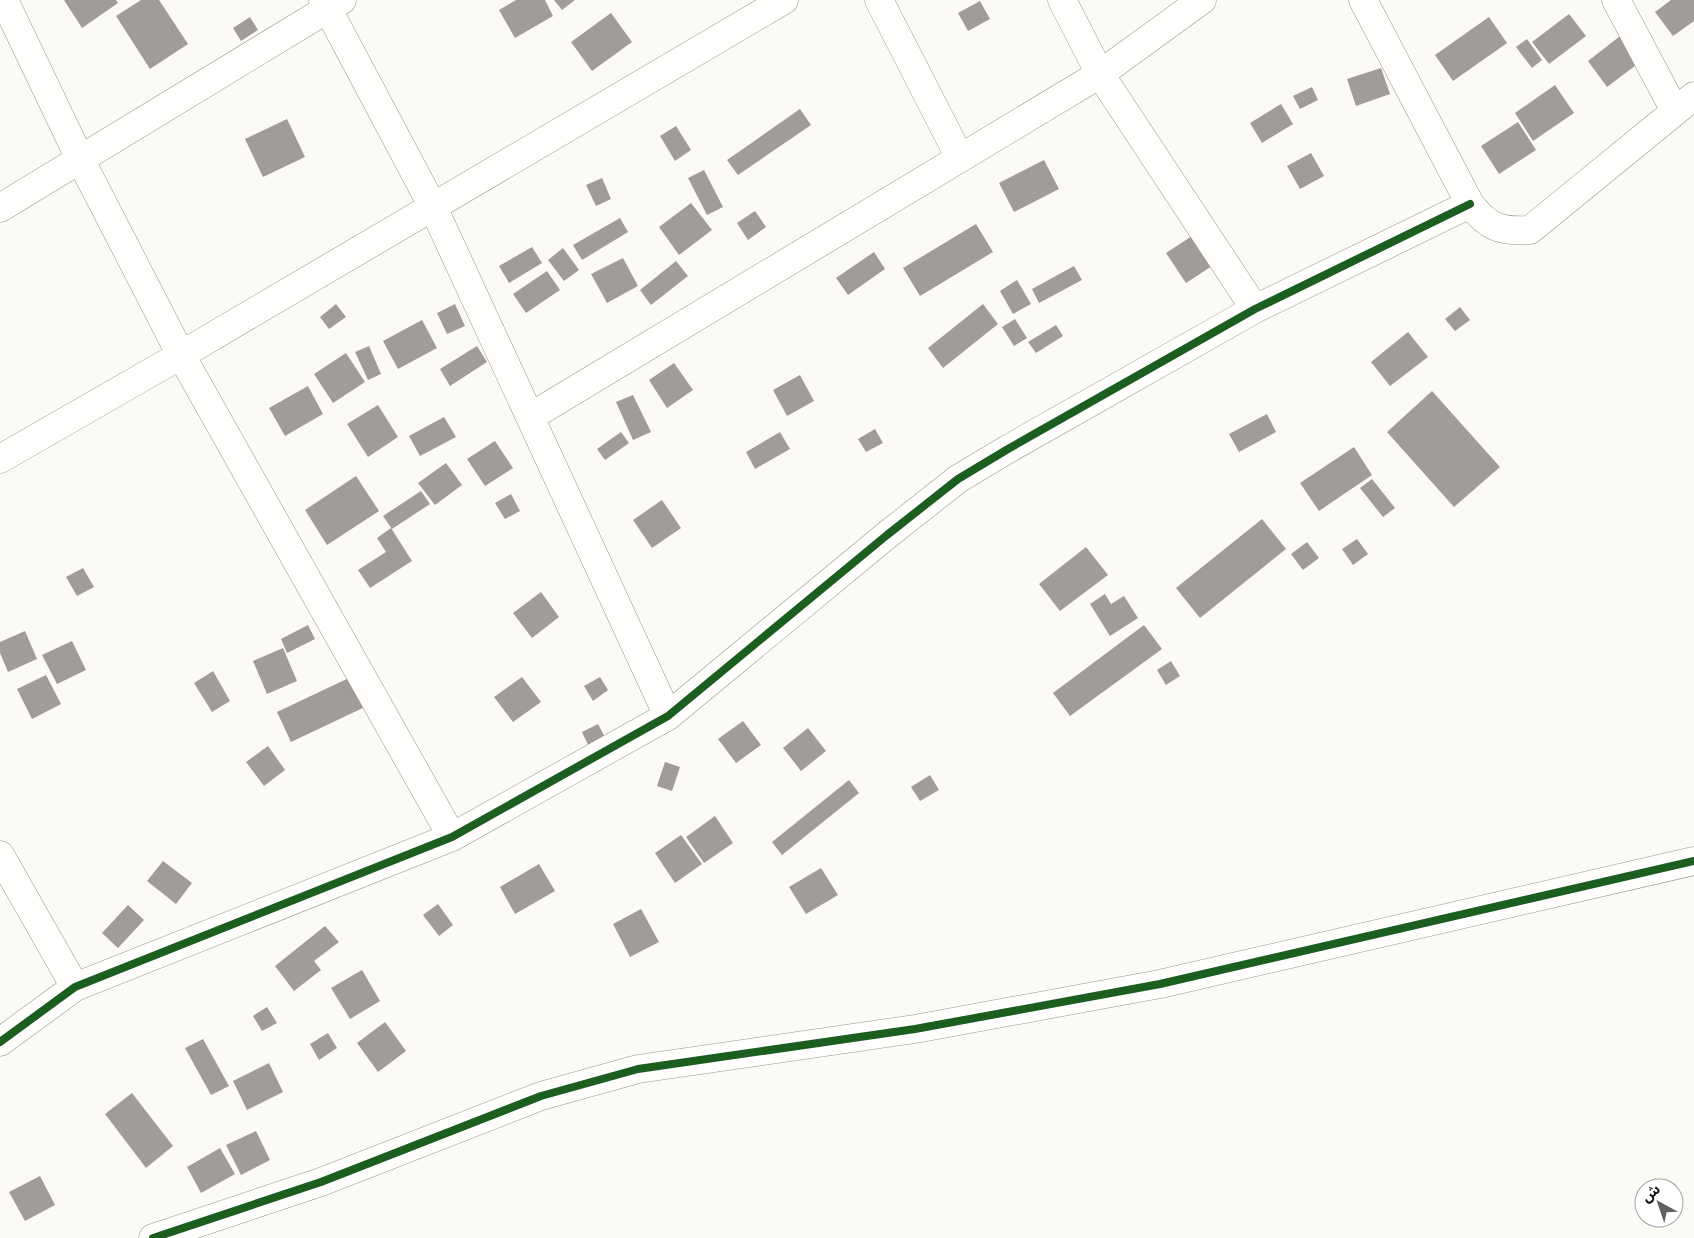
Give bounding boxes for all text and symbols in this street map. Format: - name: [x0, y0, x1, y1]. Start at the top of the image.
- north arrow: [1634, 1178, 1684, 1228]
- text: ش: [1638, 1180, 1664, 1206]

